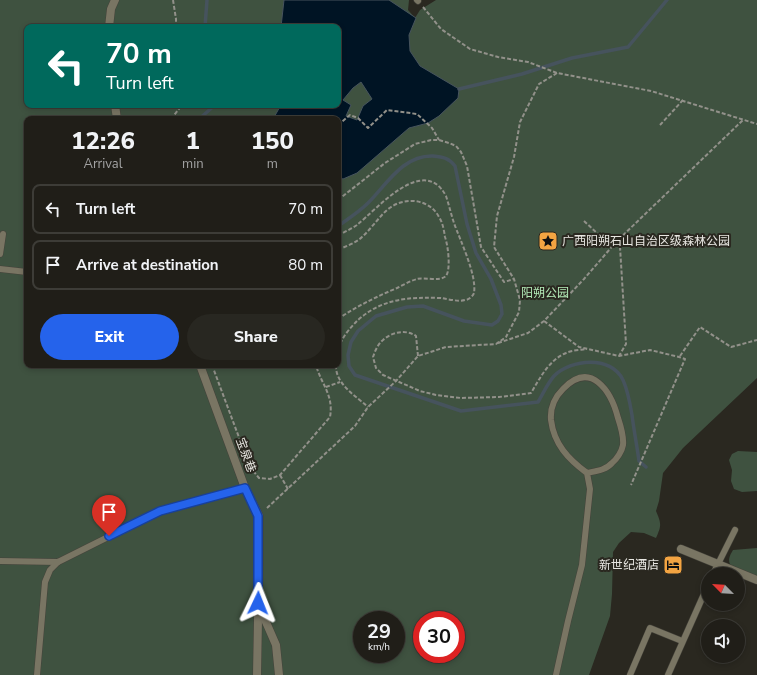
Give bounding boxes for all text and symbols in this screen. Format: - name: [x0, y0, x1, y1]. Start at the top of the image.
- text: 70 m: [106, 35, 172, 73]
- icon: left: [40, 40, 92, 92]
- text: Turn left: [106, 71, 174, 95]
- text: 12:26: [71, 125, 135, 157]
- text: 1: [186, 125, 200, 157]
- text: 150: [251, 125, 294, 157]
- text: Arrival: [83, 155, 123, 173]
- text: min: [182, 155, 204, 173]
- text: m: [267, 155, 278, 173]
- icon: left: [42, 198, 64, 220]
- text: Turn left: [76, 199, 135, 219]
- text: 70 m: [288, 199, 323, 219]
- place icon: 广西阳朔石山自治区级森林公园: [537, 230, 559, 252]
- place label: 广西阳朔石山自治区级森林公园: [562, 233, 730, 249]
- icon: arrive: [42, 254, 64, 276]
- text: Arrive at destination: [76, 255, 219, 275]
- text: 80 m: [288, 255, 323, 275]
- park label: 阳朔公园: [521, 285, 569, 301]
- button: Exit: [40, 314, 179, 360]
- button: Share: [187, 314, 325, 360]
- street label: 宝泉巷: [232, 435, 260, 475]
- pin: [92, 495, 126, 536]
- icon: arrive: [98, 501, 120, 523]
- hotel icon: 新世纪酒店: [662, 554, 684, 576]
- place label: 新世纪酒店: [599, 557, 659, 573]
- north arrow: [701, 567, 745, 611]
- map controls: [701, 567, 745, 663]
- position arrow: [237, 582, 279, 624]
- speed limit sign: 30: [413, 611, 465, 663]
- text: 29: [367, 618, 391, 645]
- button: sound: [701, 619, 745, 663]
- text: km/h: [368, 640, 390, 654]

